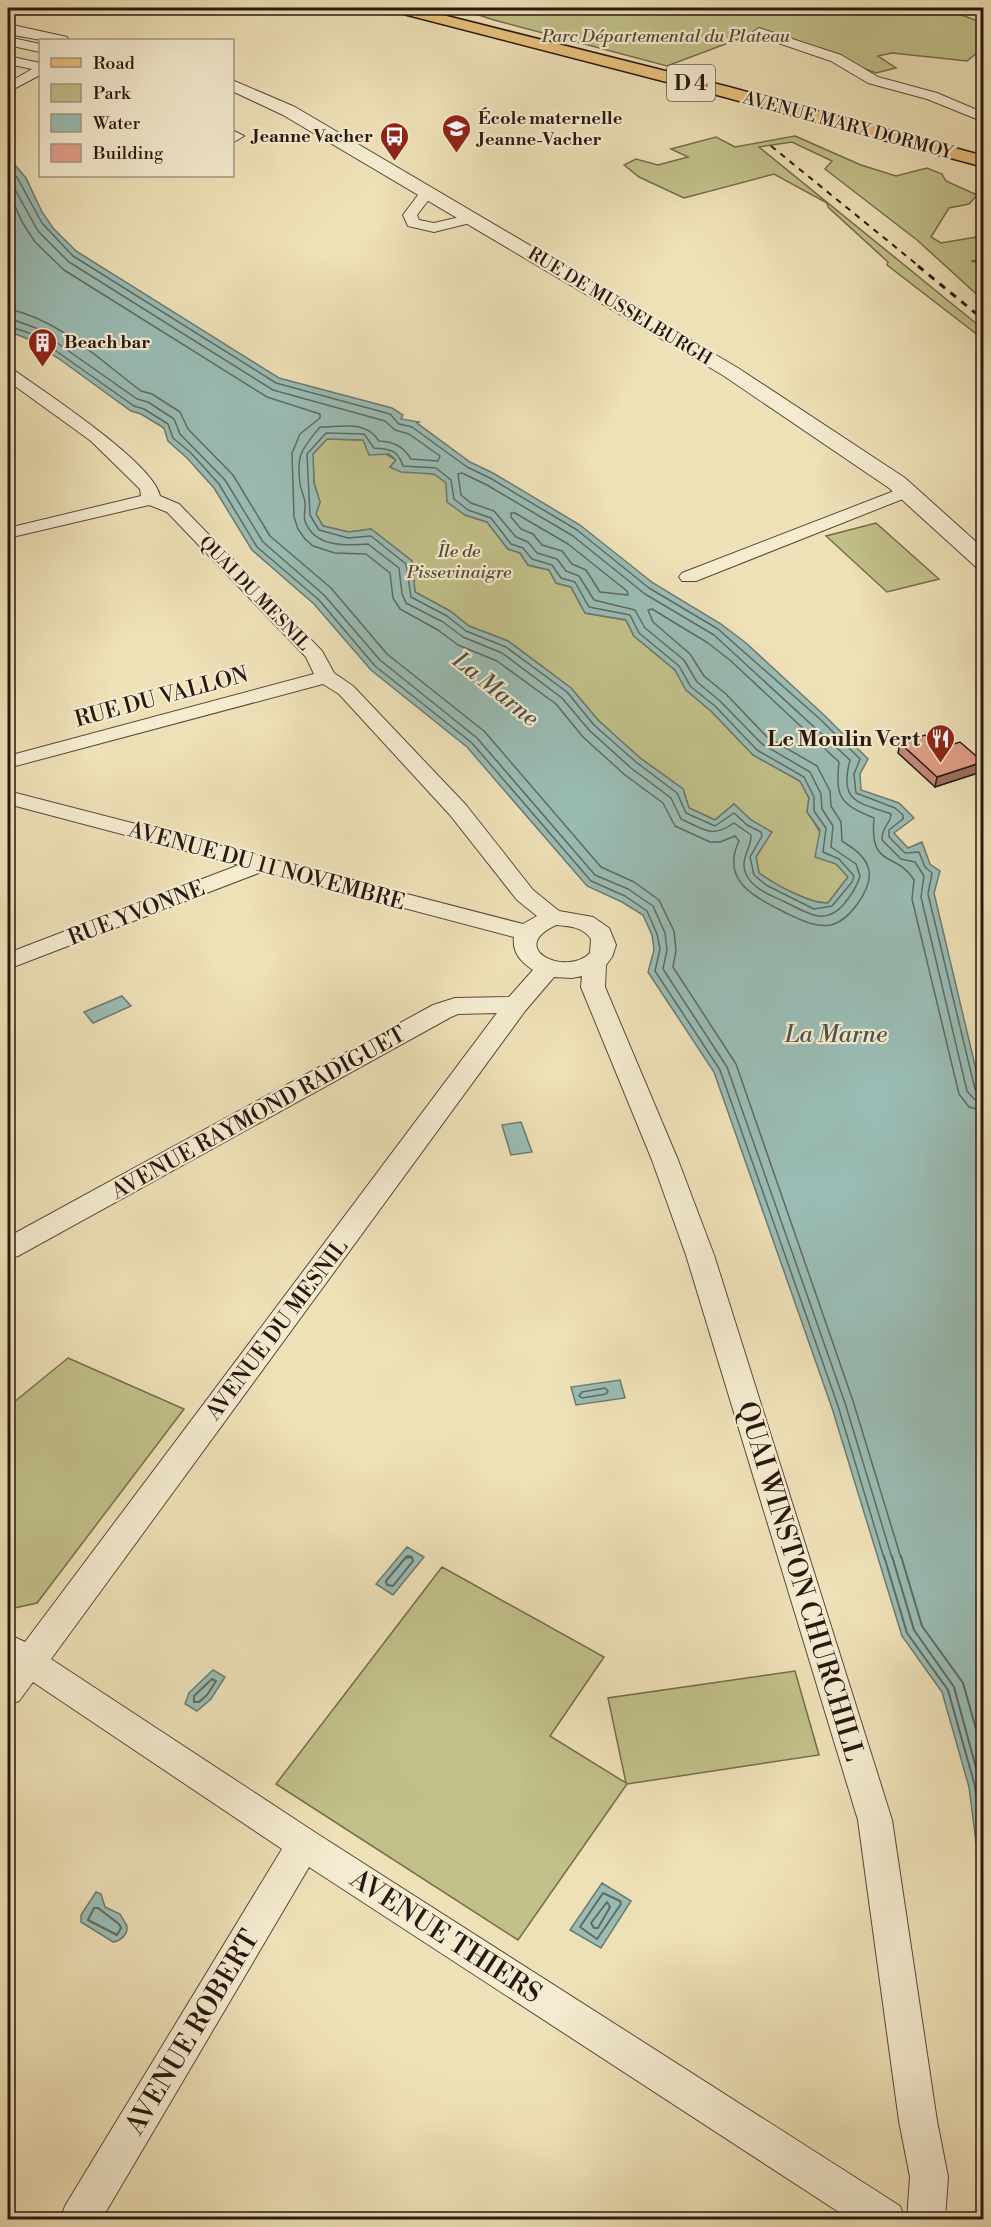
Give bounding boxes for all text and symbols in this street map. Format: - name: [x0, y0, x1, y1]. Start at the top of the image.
- park label: Parc Départemental du Plateau: [541, 25, 791, 48]
- legend: [39, 39, 234, 177]
- text: Road: [93, 52, 136, 75]
- road number: D 4: [667, 65, 715, 101]
- text: Park: [93, 82, 132, 105]
- street label: AVENUE MARX DORMOY: [740, 86, 956, 165]
- place label: École maternelle Jeanne-Vacher: [475, 107, 623, 151]
- text: Water: [92, 112, 141, 135]
- school or university icon: École maternelle Jeanne-Vacher: [441, 112, 473, 154]
- bus stop icon: Jeanne Vacher: [378, 120, 410, 162]
- place label: Jeanne Vacher: [249, 125, 373, 148]
- text: Building: [92, 142, 164, 165]
- street label: RUE DE MUSSELBURGH: [523, 242, 717, 371]
- building icon: Beach bar: [27, 326, 59, 368]
- place label: Beach bar: [64, 331, 150, 354]
- street label: QUAI DU MESNIL: [194, 531, 315, 655]
- park label: Île de Pissevinaigre: [406, 540, 512, 584]
- water label: La Marne: [445, 645, 545, 734]
- street label: RUE DU VALLON: [72, 661, 252, 734]
- restaurant icon: Le Moulin Vert: [925, 722, 957, 764]
- place label: Le Moulin Vert: [767, 726, 920, 753]
- street label: AVENUE DU 11 NOVEMBRE: [124, 816, 408, 916]
- street label: RUE YVONNE: [64, 875, 209, 952]
- water label: La Marne: [784, 1020, 887, 1050]
- street label: AVENUE RAYMOND RADIGUET: [106, 1021, 411, 1206]
- street label: AVENUE DU MESNIL: [200, 1234, 354, 1427]
- street label: QUAI WINSTON CHURCHILL: [729, 1397, 871, 1765]
- street label: AVENUE THIERS: [343, 1862, 548, 2011]
- street label: AVENUE ROBERT: [118, 1924, 267, 2142]

